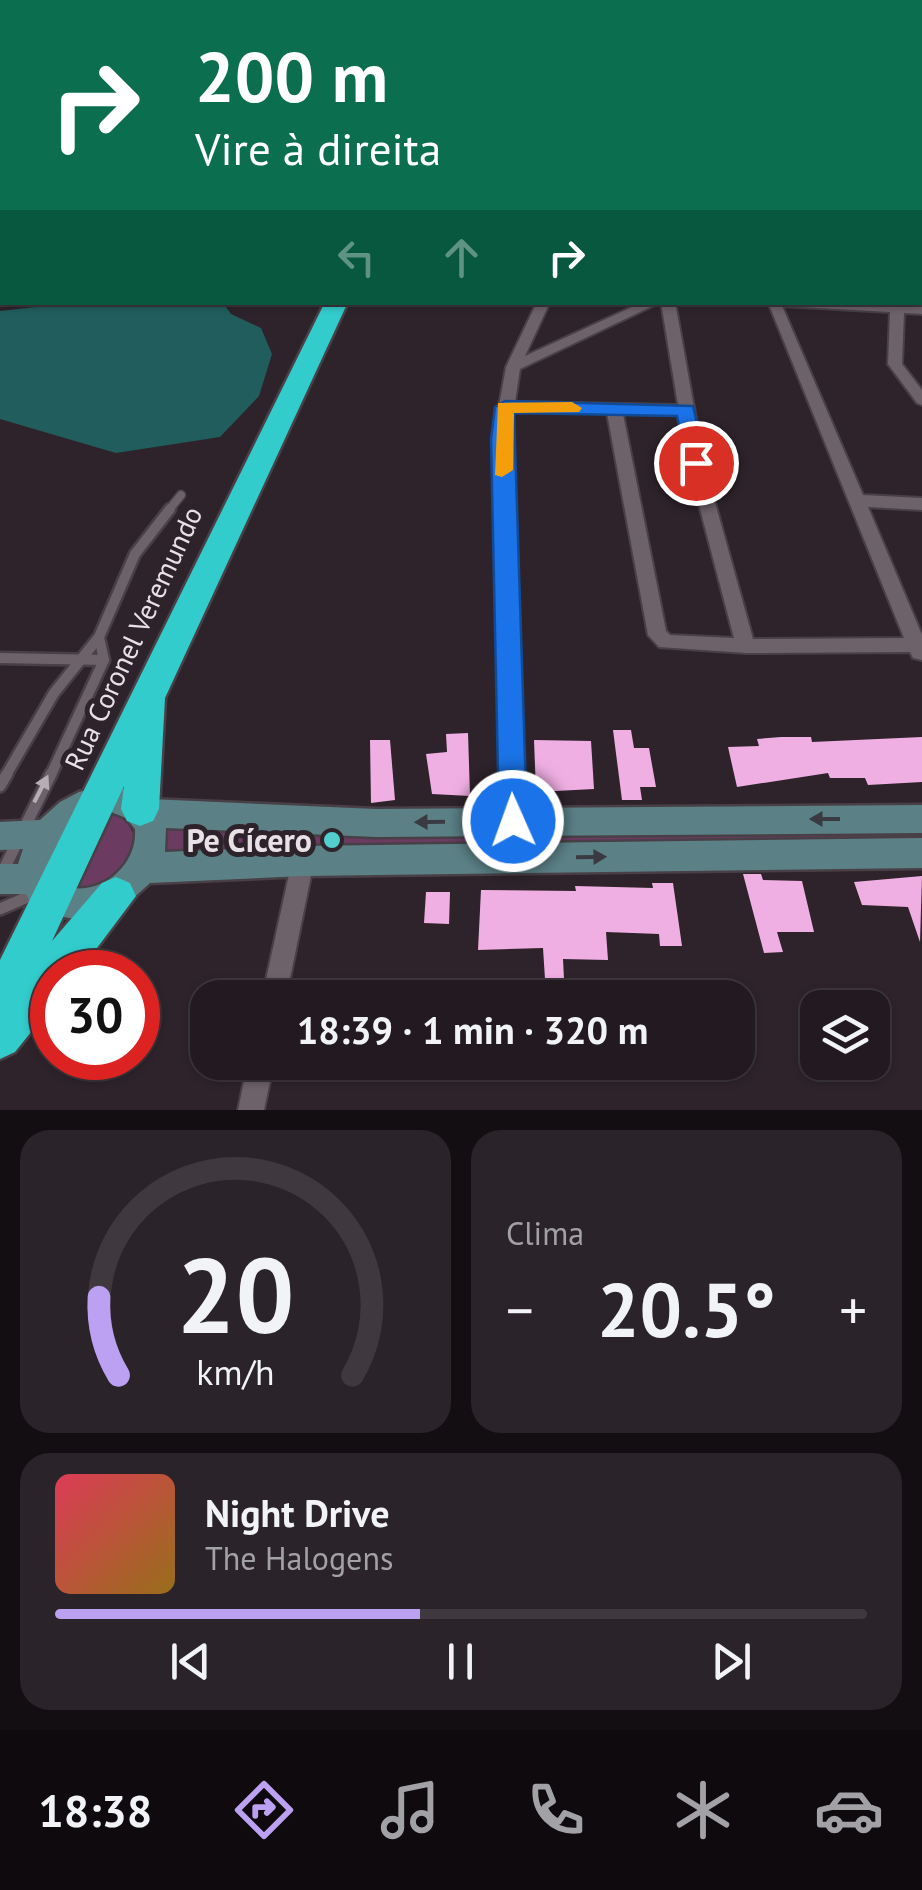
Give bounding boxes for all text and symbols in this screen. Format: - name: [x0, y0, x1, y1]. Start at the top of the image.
- text: 200 m: [195, 31, 388, 121]
- icon: right: [30, 40, 160, 170]
- text: Vire à direita: [195, 119, 441, 177]
- icon: left: [329, 230, 384, 285]
- icon: ahead: [434, 230, 489, 285]
- icon: right: [539, 230, 594, 285]
- pin: [654, 421, 739, 506]
- icon: arrive: [669, 436, 724, 491]
- street label: Rua Coronel Veremundo: [56, 500, 210, 776]
- position arrow: [461, 769, 565, 873]
- one-way arrow: [32, 775, 49, 804]
- one-way arrow: [808, 811, 840, 827]
- one-way arrow: [413, 814, 445, 830]
- place label: Pe Cícero: [186, 819, 312, 861]
- marker: Pe Cícero: [321, 829, 343, 851]
- one-way arrow: [576, 848, 608, 864]
- speed limit sign: 30: [30, 950, 160, 1080]
- map controls: [800, 990, 890, 1080]
- button: layers: [800, 990, 890, 1080]
- text: 18:39 · 1 min · 320 m: [297, 1005, 648, 1054]
- text: Clima: [506, 1212, 584, 1254]
- text: 20: [177, 1227, 294, 1362]
- text: 20.5°: [597, 1261, 776, 1358]
- text: −: [506, 1274, 534, 1345]
- text: +: [839, 1274, 867, 1345]
- text: km/h: [196, 1349, 275, 1395]
- text: Night Drive: [205, 1488, 389, 1537]
- text: The Halogens: [205, 1537, 393, 1579]
- icon: previous: [163, 1634, 218, 1689]
- icon: pause: [433, 1634, 488, 1689]
- icon: next: [704, 1634, 759, 1689]
- icon: directions: [229, 1775, 299, 1845]
- icon: music: [375, 1775, 445, 1845]
- icon: phone: [521, 1775, 591, 1845]
- icon: climate: [668, 1775, 738, 1845]
- icon: car: [814, 1775, 884, 1845]
- text: 18:38: [38, 1781, 152, 1839]

